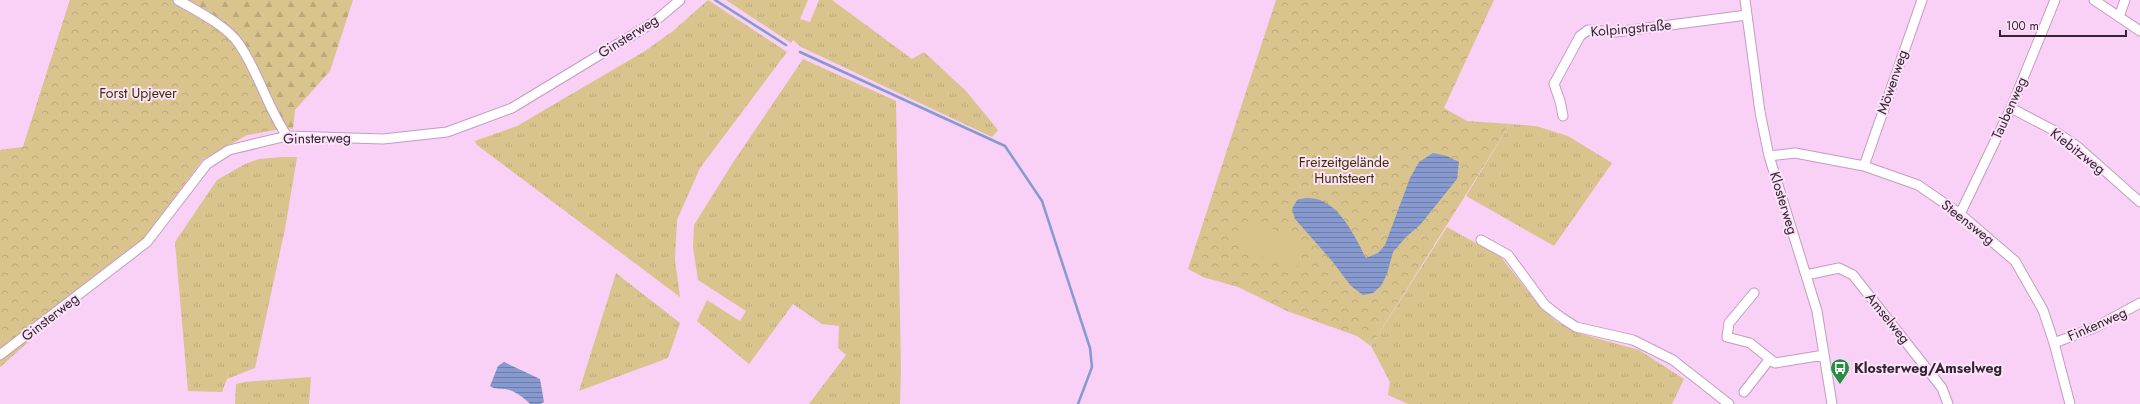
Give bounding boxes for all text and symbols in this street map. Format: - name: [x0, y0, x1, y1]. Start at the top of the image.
- street label: Ginsterweg: [594, 10, 662, 62]
- scale bar: [2000, 12, 2126, 38]
- street label: Kolpingstraße: [1590, 15, 1672, 41]
- text: 100 m: [2006, 17, 2039, 35]
- street label: Möwenweg: [1872, 47, 1912, 117]
- street label: Taubenweg: [1986, 74, 2032, 142]
- park label: Forst Upjever: [99, 83, 177, 103]
- street label: Kiebitzweg: [2046, 123, 2110, 179]
- street label: Ginsterweg: [283, 127, 351, 149]
- park label: Freizeitgelände Huntsteert: [1299, 152, 1389, 188]
- street label: Klosterweg: [1765, 169, 1803, 237]
- street label: Steensweg: [1937, 195, 1999, 249]
- street label: Ginsterweg: [17, 288, 83, 346]
- street label: Amselweg: [1861, 288, 1915, 348]
- street label: Finkenweg: [2064, 302, 2130, 346]
- bus stop icon: Klosterweg/Amselweg: [1829, 357, 1851, 385]
- place label: Klosterweg/Amselweg: [1854, 358, 2002, 378]

